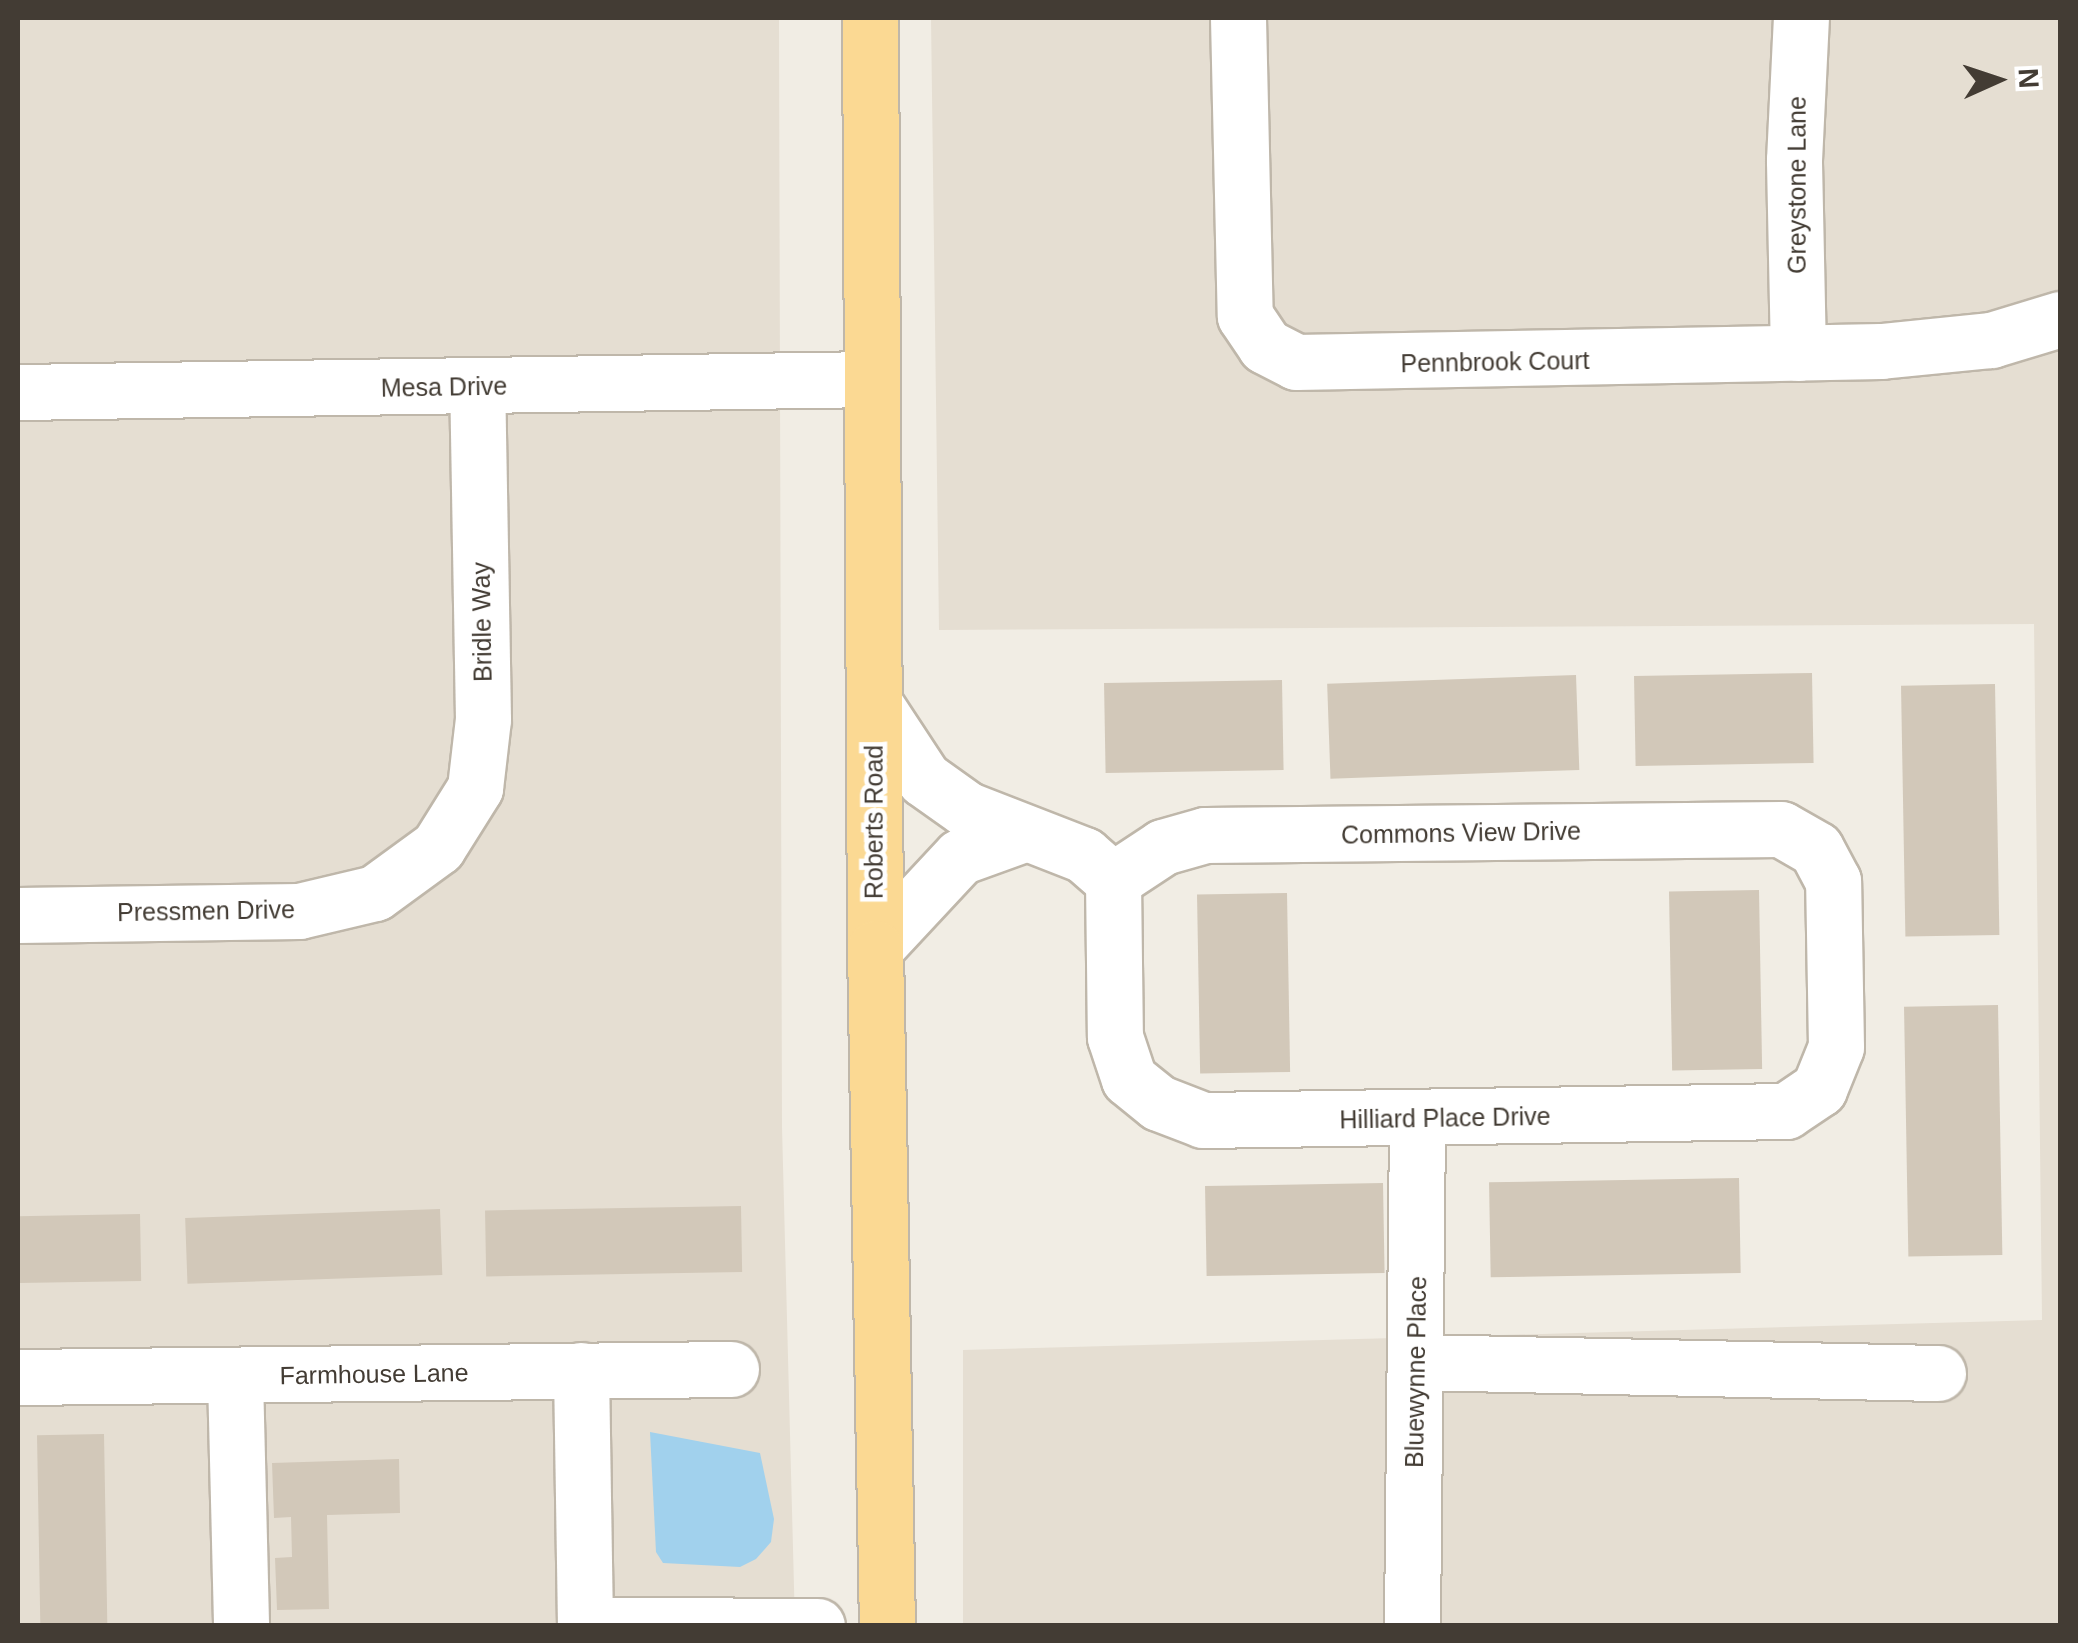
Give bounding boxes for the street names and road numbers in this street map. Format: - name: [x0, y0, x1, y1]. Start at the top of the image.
- street label: Greystone Lane: [1782, 96, 1812, 274]
- street label: Pennbrook Court: [1400, 345, 1590, 379]
- street label: Mesa Drive: [381, 371, 507, 403]
- street label: Bridle Way: [466, 562, 498, 682]
- street label: Roberts Road: [859, 745, 889, 899]
- street label: Commons View Drive: [1341, 816, 1581, 850]
- street label: Pressmen Drive: [117, 894, 295, 928]
- street label: Hilliard Place Drive: [1339, 1101, 1551, 1135]
- street label: Bluewynne Place: [1399, 1276, 1433, 1468]
- street label: Farmhouse Lane: [279, 1357, 469, 1391]

